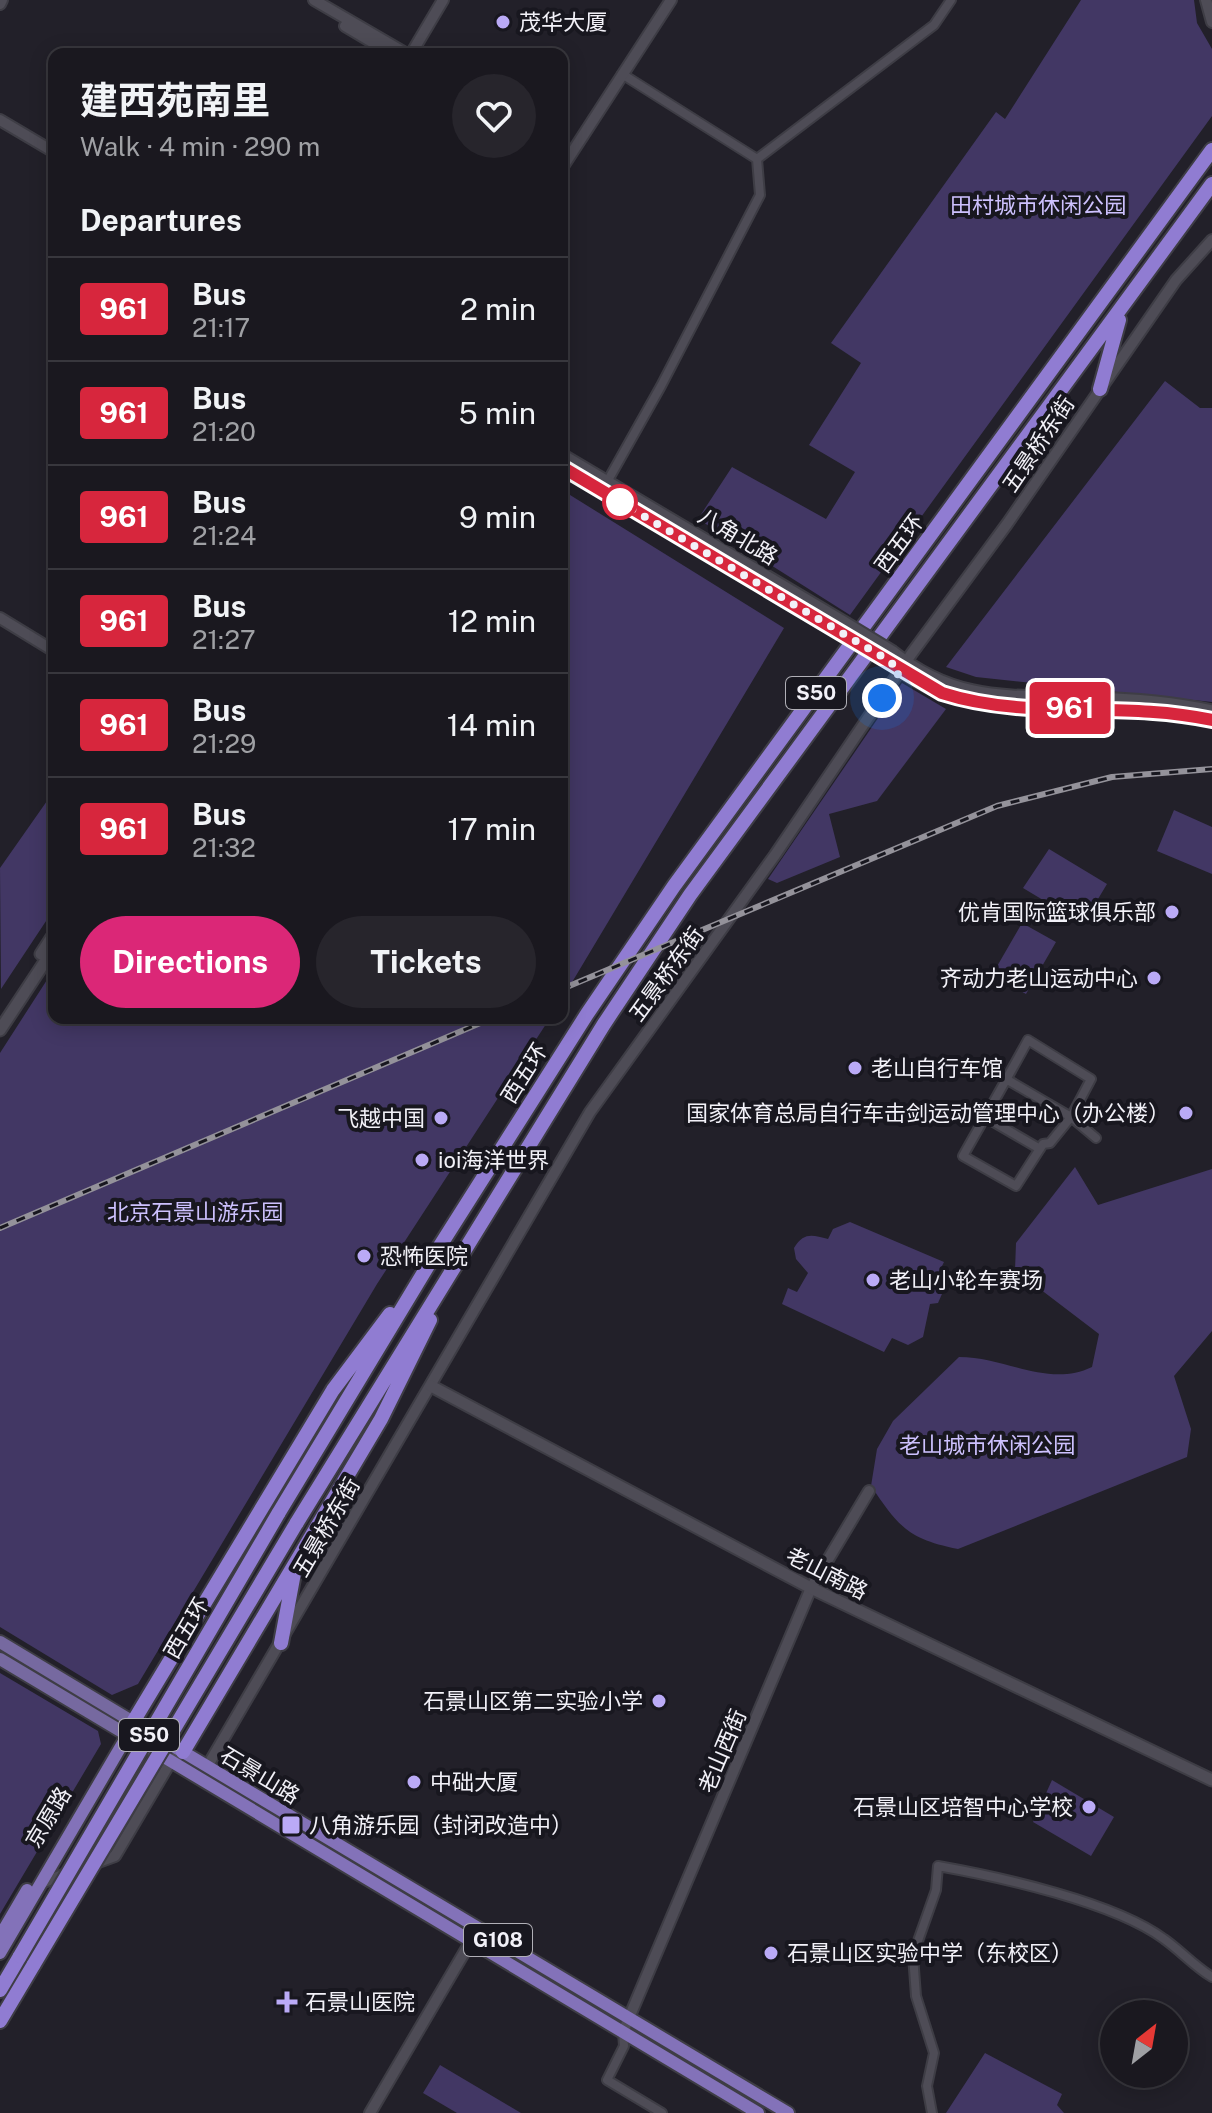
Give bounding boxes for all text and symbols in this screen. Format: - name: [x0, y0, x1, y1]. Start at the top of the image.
- place label: 茂华大厦: [519, 9, 607, 35]
- marker: 茂华大厦: [494, 13, 512, 31]
- button: heart: [452, 74, 536, 158]
- text: 建西苑南里: [80, 78, 270, 123]
- text: Walk · 4 min · 290 m: [80, 131, 320, 162]
- park label: 田村城市休闲公园: [950, 192, 1126, 218]
- text: Departures: [80, 202, 242, 238]
- text: Bus: [192, 276, 246, 312]
- text: 2 min: [460, 291, 536, 327]
- text: 961: [100, 292, 148, 325]
- text: 21:17: [192, 312, 250, 343]
- text: Bus: [192, 380, 246, 416]
- street label: 五景桥东街: [996, 391, 1080, 497]
- text: 5 min: [459, 395, 536, 431]
- text: 961: [100, 396, 148, 429]
- text: 21:20: [192, 416, 256, 447]
- text: Bus: [192, 484, 246, 520]
- unlabelled marker: [603, 485, 637, 519]
- text: 9 min: [459, 499, 536, 535]
- text: 961: [100, 500, 148, 533]
- street label: 八角北路: [694, 502, 782, 570]
- street label: 西五环: [869, 509, 929, 577]
- text: 21:24: [192, 520, 256, 551]
- text: Bus: [192, 588, 246, 624]
- text: 12 min: [448, 603, 536, 639]
- text: 961: [100, 604, 148, 637]
- text: 21:27: [192, 624, 256, 655]
- road number: S50: [786, 677, 846, 709]
- your location: [862, 678, 902, 718]
- line badge: 961: [1024, 682, 1116, 734]
- text: 961: [1046, 691, 1094, 724]
- text: Bus: [192, 692, 246, 728]
- text: 14 min: [447, 707, 536, 743]
- text: 961: [100, 708, 148, 741]
- text: 21:29: [192, 728, 256, 759]
- text: Bus: [192, 796, 246, 832]
- text: 17 min: [448, 811, 536, 847]
- text: 961: [100, 812, 148, 845]
- text: 21:32: [192, 832, 256, 863]
- place label: 优肯国际篮球俱乐部: [958, 899, 1156, 925]
- marker: 优肯国际篮球俱乐部: [1163, 903, 1181, 921]
- button: Directions: [80, 916, 300, 1008]
- button: Tickets: [316, 916, 536, 1008]
- street label: 五景桥东街: [623, 922, 709, 1026]
- place label: 齐动力老山运动中心: [940, 965, 1138, 991]
- marker: 齐动力老山运动中心: [1145, 969, 1163, 987]
- street label: 西五环: [495, 1038, 553, 1108]
- place label: 老山自行车馆: [871, 1055, 1003, 1081]
- marker: 老山自行车馆: [846, 1059, 864, 1077]
- place label: 国家体育总局自行车击剑运动管理中心（办公楼）: [686, 1100, 1170, 1126]
- marker: 国家体育总局自行车击剑运动管理中心（办公楼）: [1177, 1104, 1195, 1122]
- place label: 飞越中国: [337, 1105, 425, 1131]
- marker: 飞越中国: [432, 1109, 450, 1127]
- place label: ioi海洋世界: [438, 1147, 549, 1173]
- marker: ioi海洋世界: [413, 1151, 431, 1169]
- park label: 北京石景山游乐园: [107, 1199, 283, 1225]
- place label: 恐怖医院: [380, 1243, 468, 1269]
- marker: 恐怖医院: [355, 1247, 373, 1265]
- place label: 老山小轮车赛场: [889, 1267, 1043, 1293]
- marker: 老山小轮车赛场: [864, 1271, 882, 1289]
- park label: 老山城市休闲公园: [899, 1432, 1075, 1458]
- street label: 五景桥东街: [287, 1473, 365, 1581]
- street label: 老山南路: [782, 1541, 872, 1605]
- street label: 西五环: [158, 1593, 214, 1663]
- place label: 石景山区第二实验小学: [423, 1688, 643, 1714]
- marker: 石景山区第二实验小学: [650, 1692, 668, 1710]
- street label: 老山西街: [693, 1705, 751, 1797]
- road number: S50: [119, 1719, 179, 1751]
- street label: 石景山路: [216, 1741, 304, 1809]
- place label: 中础大厦: [430, 1769, 518, 1795]
- marker: 中础大厦: [405, 1773, 423, 1791]
- street label: 京原路: [20, 1782, 76, 1852]
- place label: 石景山区培智中心学校: [853, 1794, 1073, 1820]
- marker: 石景山区培智中心学校: [1080, 1798, 1098, 1816]
- place label: 八角游乐园（封闭改造中）: [309, 1812, 573, 1838]
- marker: 八角游乐园（封闭改造中）: [280, 1814, 302, 1836]
- road number: G108: [464, 1924, 532, 1956]
- place label: 石景山区实验中学（东校区）: [787, 1940, 1073, 1966]
- marker: 石景山区实验中学（东校区）: [762, 1944, 780, 1962]
- place label: 石景山医院: [305, 1989, 415, 2015]
- marker: 石景山医院: [276, 1991, 298, 2013]
- north arrow: [1100, 2000, 1188, 2088]
- map controls: [1100, 2000, 1188, 2088]

